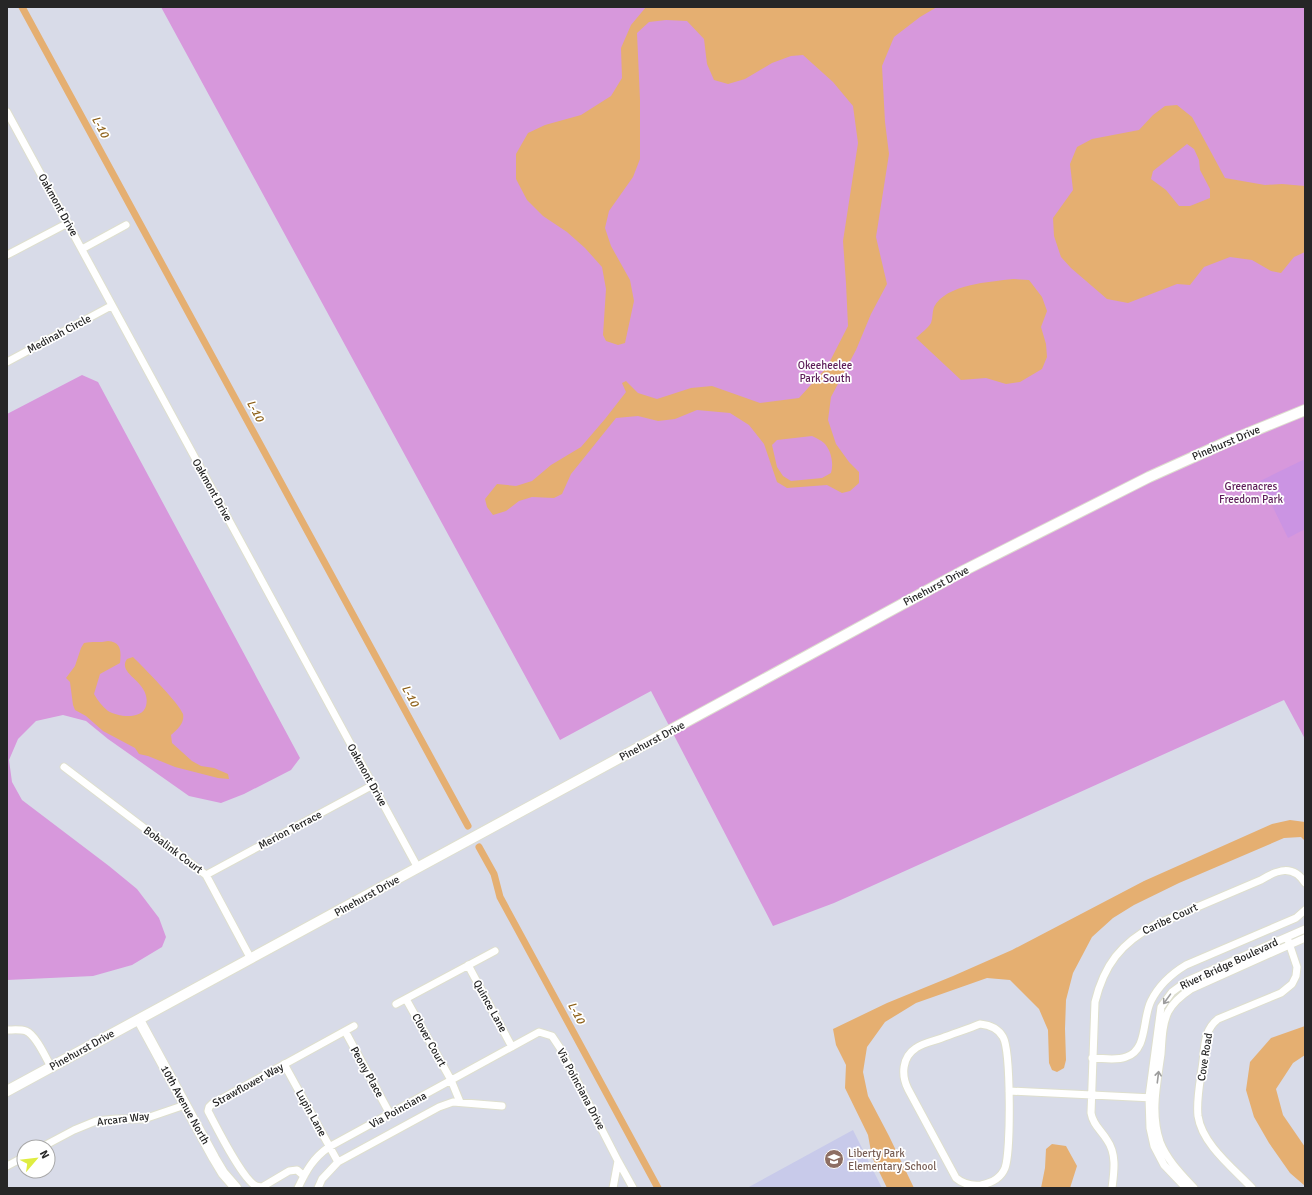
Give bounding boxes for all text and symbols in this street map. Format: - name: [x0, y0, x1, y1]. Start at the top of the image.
- water label: L-10: [88, 113, 113, 142]
- street label: Oakmont Drive: [35, 171, 81, 239]
- street label: Medinah Circle: [25, 312, 93, 356]
- park label: Okeeheelee Park South: [798, 359, 852, 385]
- water label: L-10: [243, 397, 268, 426]
- street label: Pinehurst Drive: [1190, 423, 1262, 463]
- street label: Oakmont Drive: [189, 456, 235, 524]
- park label: Greenacres Freedom Park: [1219, 480, 1284, 506]
- street label: Pinehurst Drive: [901, 563, 971, 609]
- water label: L-10: [398, 682, 423, 711]
- street label: Pinehurst Drive: [617, 718, 687, 764]
- street label: Oakmont Drive: [344, 741, 390, 809]
- street label: Merion Terrace: [256, 808, 324, 852]
- street label: Bobalink Court: [141, 824, 205, 876]
- street label: Pinehurst Drive: [332, 873, 402, 919]
- street label: Caribe Court: [1140, 900, 1200, 937]
- street label: River Bridge Boulevard: [1178, 935, 1280, 992]
- street label: Quince Lane: [470, 978, 510, 1034]
- one-way arrow: [1162, 993, 1171, 1004]
- water label: L-10: [564, 999, 589, 1028]
- street label: Clover Court: [409, 1011, 449, 1069]
- street label: Pinehurst Drive: [47, 1027, 117, 1073]
- street label: Cove Road: [1195, 1032, 1215, 1082]
- street label: Peony Place: [348, 1044, 386, 1100]
- street label: Via Poinciana Drive: [554, 1046, 608, 1132]
- street label: Strawflower Way: [210, 1060, 286, 1110]
- street label: 10th Avenue North: [158, 1063, 212, 1147]
- one-way arrow: [1154, 1071, 1162, 1084]
- street label: Lupin Lane: [293, 1087, 329, 1139]
- street label: Via Poinciana: [367, 1089, 429, 1131]
- street label: Arcara Way: [96, 1109, 151, 1129]
- north arrow: [16, 1139, 56, 1179]
- place label: Liberty Park Elementary School: [848, 1147, 936, 1173]
- text: N: [37, 1148, 52, 1161]
- school or university icon: Liberty Park Elementary School: [823, 1148, 845, 1170]

